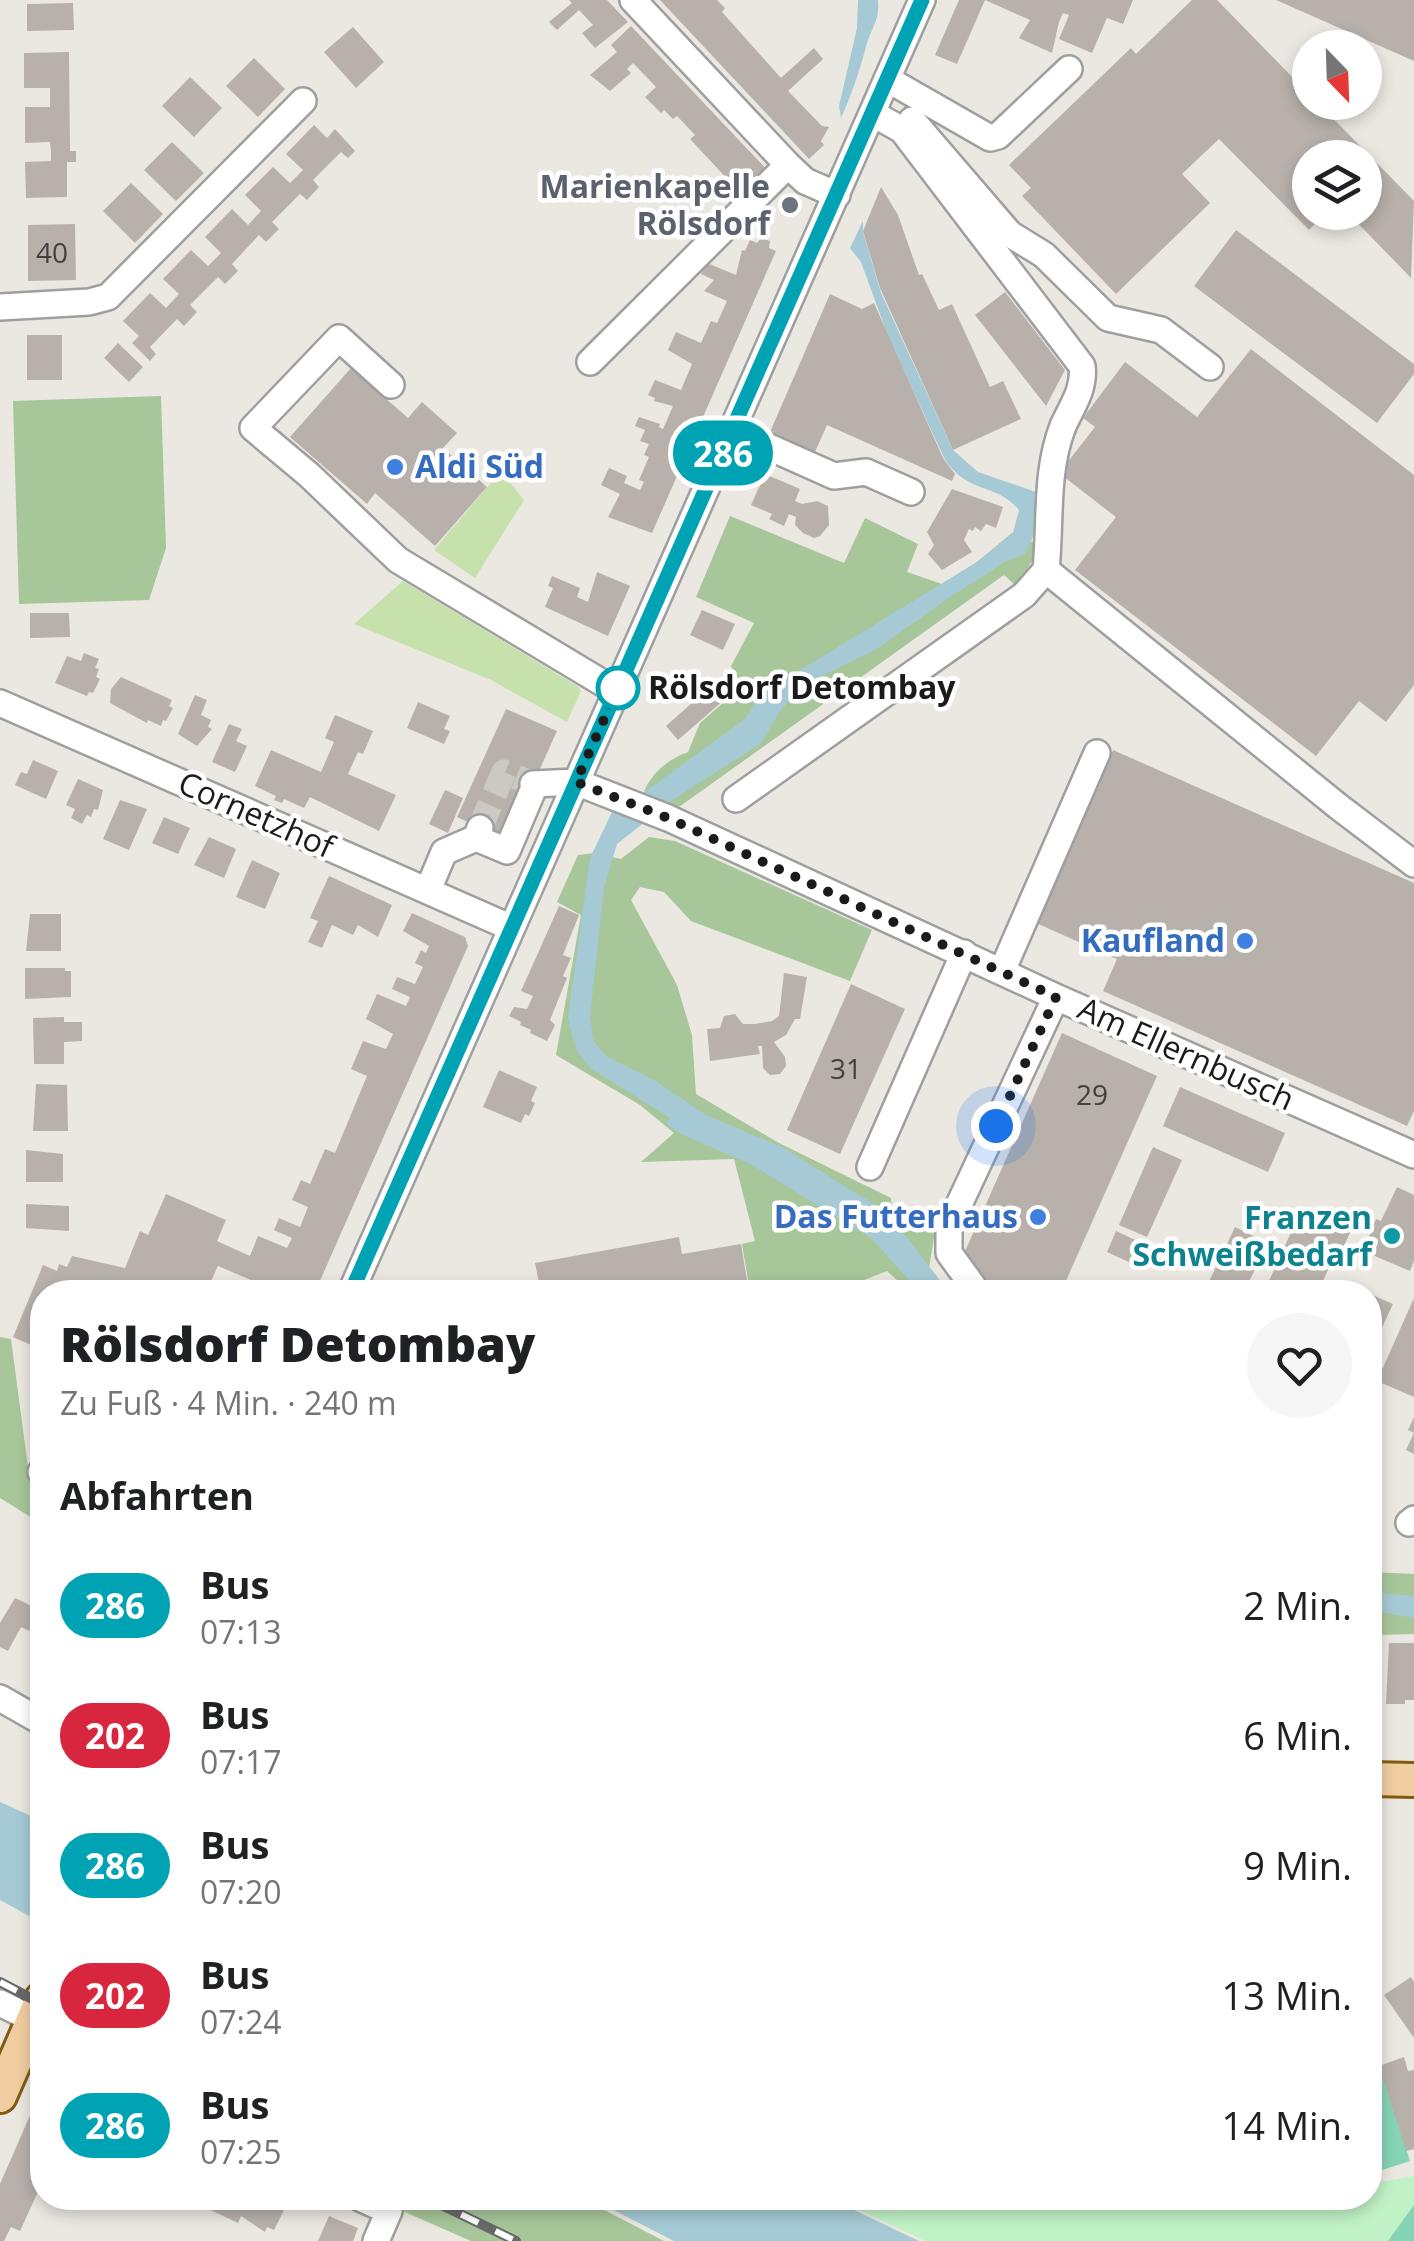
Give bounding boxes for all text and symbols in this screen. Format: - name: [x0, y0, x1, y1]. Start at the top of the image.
- north arrow: [1292, 30, 1382, 120]
- map controls: [1292, 30, 1382, 230]
- button: layers: [1292, 140, 1382, 230]
- place label: Marienkapelle Rölsdorf: [540, 164, 772, 244]
- marker: Marienkapelle Rölsdorf: [779, 194, 801, 216]
- house number: 40: [36, 233, 68, 271]
- line badge: 286: [666, 420, 780, 486]
- text: 286: [693, 430, 753, 477]
- place label: Aldi Süd: [415, 444, 544, 487]
- marker: Aldi Süd: [384, 456, 406, 478]
- place label: Rölsdorf Detombay: [648, 665, 956, 708]
- marker: Rölsdorf Detombay: [597, 667, 639, 709]
- street label: Cornetzhof: [172, 760, 343, 868]
- place label: Kaufland: [1081, 918, 1225, 961]
- marker: Kaufland: [1234, 930, 1256, 952]
- street label: Am Ellernbusch: [1072, 986, 1301, 1119]
- house number: 31: [830, 1049, 862, 1087]
- house number: 29: [1076, 1075, 1108, 1113]
- your location: [971, 1101, 1021, 1151]
- place label: Das Futterhaus: [774, 1194, 1018, 1237]
- place label: Franzen Schweißbedarf: [1132, 1195, 1374, 1275]
- marker: Das Futterhaus: [1027, 1206, 1049, 1228]
- marker: Franzen Schweißbedarf: [1381, 1225, 1403, 1247]
- text: Rölsdorf Detombay: [60, 1311, 535, 1376]
- button: heart: [1247, 1313, 1352, 1418]
- text: Zu Fuß · 4 Min. · 240 m: [60, 1381, 397, 1424]
- text: Abfahrten: [60, 1469, 254, 1521]
- text: Bus: [200, 1558, 269, 1610]
- text: 2 Min.: [1243, 1579, 1352, 1631]
- text: 286: [85, 1582, 145, 1629]
- text: 07:13: [200, 1610, 282, 1653]
- text: Bus: [200, 1688, 269, 1740]
- text: 6 Min.: [1243, 1709, 1352, 1761]
- text: 202: [85, 1712, 145, 1759]
- text: 07:17: [200, 1740, 282, 1783]
- text: Bus: [200, 1818, 269, 1870]
- text: 9 Min.: [1243, 1839, 1352, 1891]
- text: 286: [85, 1842, 145, 1889]
- text: 07:20: [200, 1870, 282, 1913]
- text: Bus: [200, 1948, 269, 2000]
- text: 13 Min.: [1222, 1969, 1352, 2021]
- text: 202: [85, 1972, 145, 2019]
- text: 07:24: [200, 2000, 282, 2043]
- text: Bus: [200, 2078, 269, 2130]
- text: 14 Min.: [1222, 2099, 1352, 2151]
- text: 286: [85, 2102, 145, 2149]
- text: 07:25: [200, 2130, 282, 2173]

